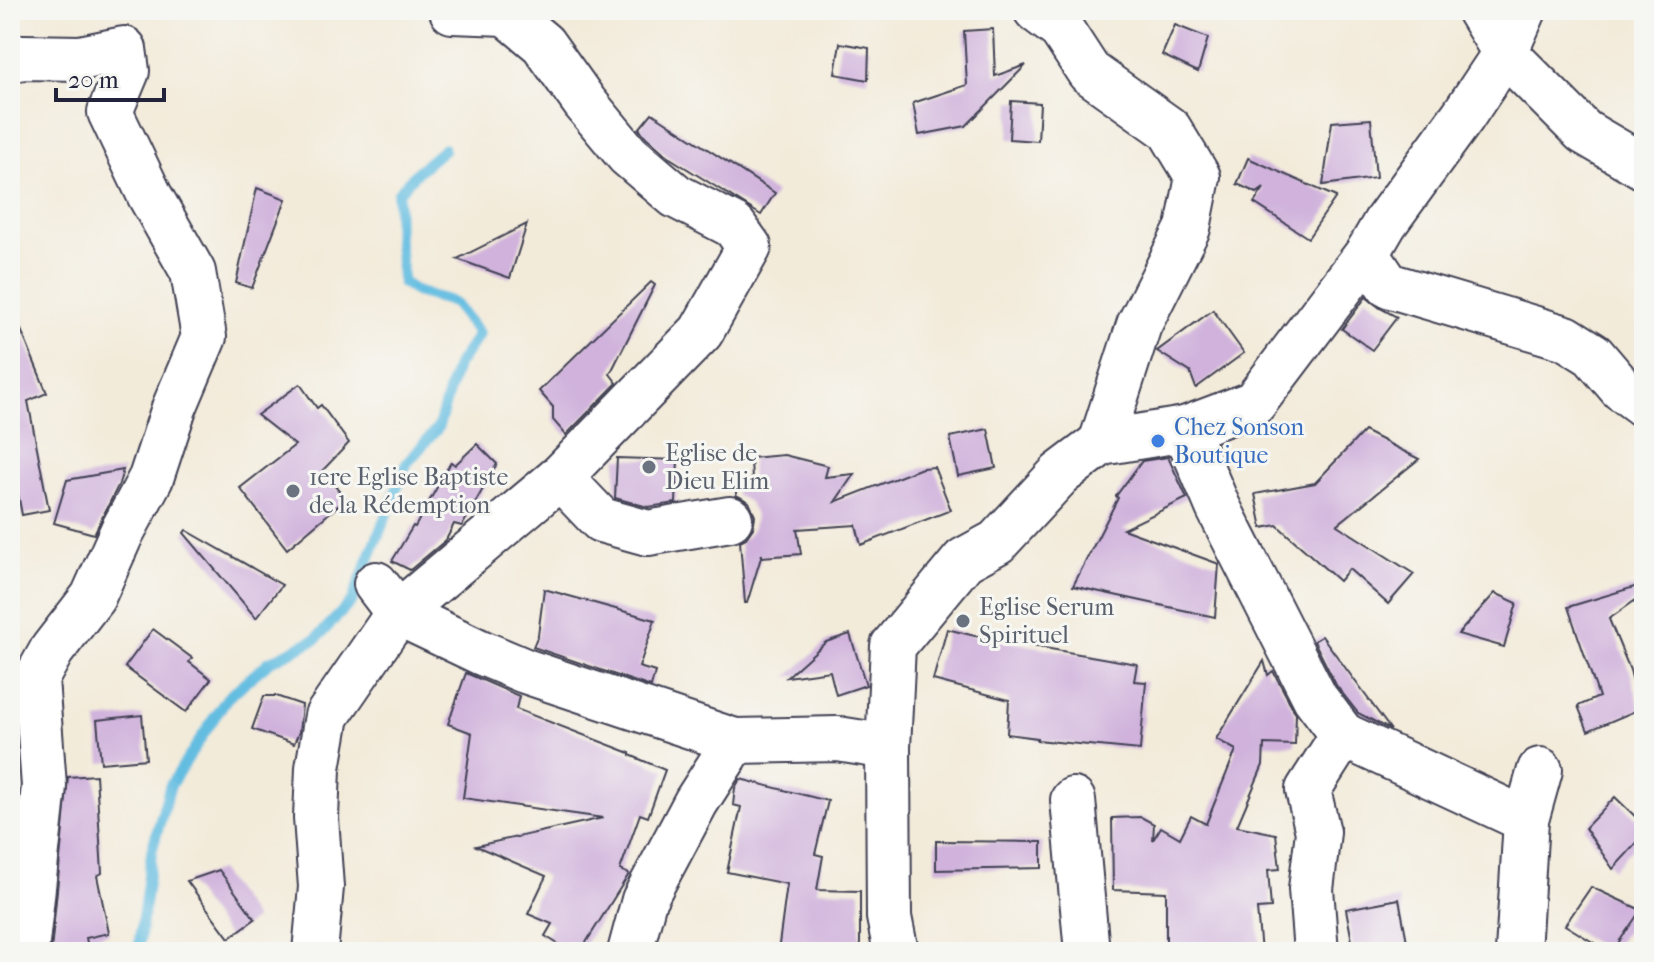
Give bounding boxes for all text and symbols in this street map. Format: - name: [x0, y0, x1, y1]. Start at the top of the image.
- scale bar: [56, 52, 164, 102]
- text: 20 m: [68, 66, 119, 94]
- place label: Chez Sonson Boutique: [1174, 413, 1304, 469]
- marker: Chez Sonson Boutique: [1149, 432, 1167, 450]
- place label: Eglise de Dieu Elim: [665, 439, 769, 495]
- marker: Eglise de Dieu Elim: [640, 458, 658, 476]
- place label: 1ere Eglise Baptiste de la Rédemption: [309, 463, 508, 519]
- marker: 1ere Eglise Baptiste de la Rédemption: [284, 482, 302, 500]
- place label: Eglise Serum Spirituel: [979, 593, 1114, 649]
- marker: Eglise Serum Spirituel: [954, 612, 972, 630]

